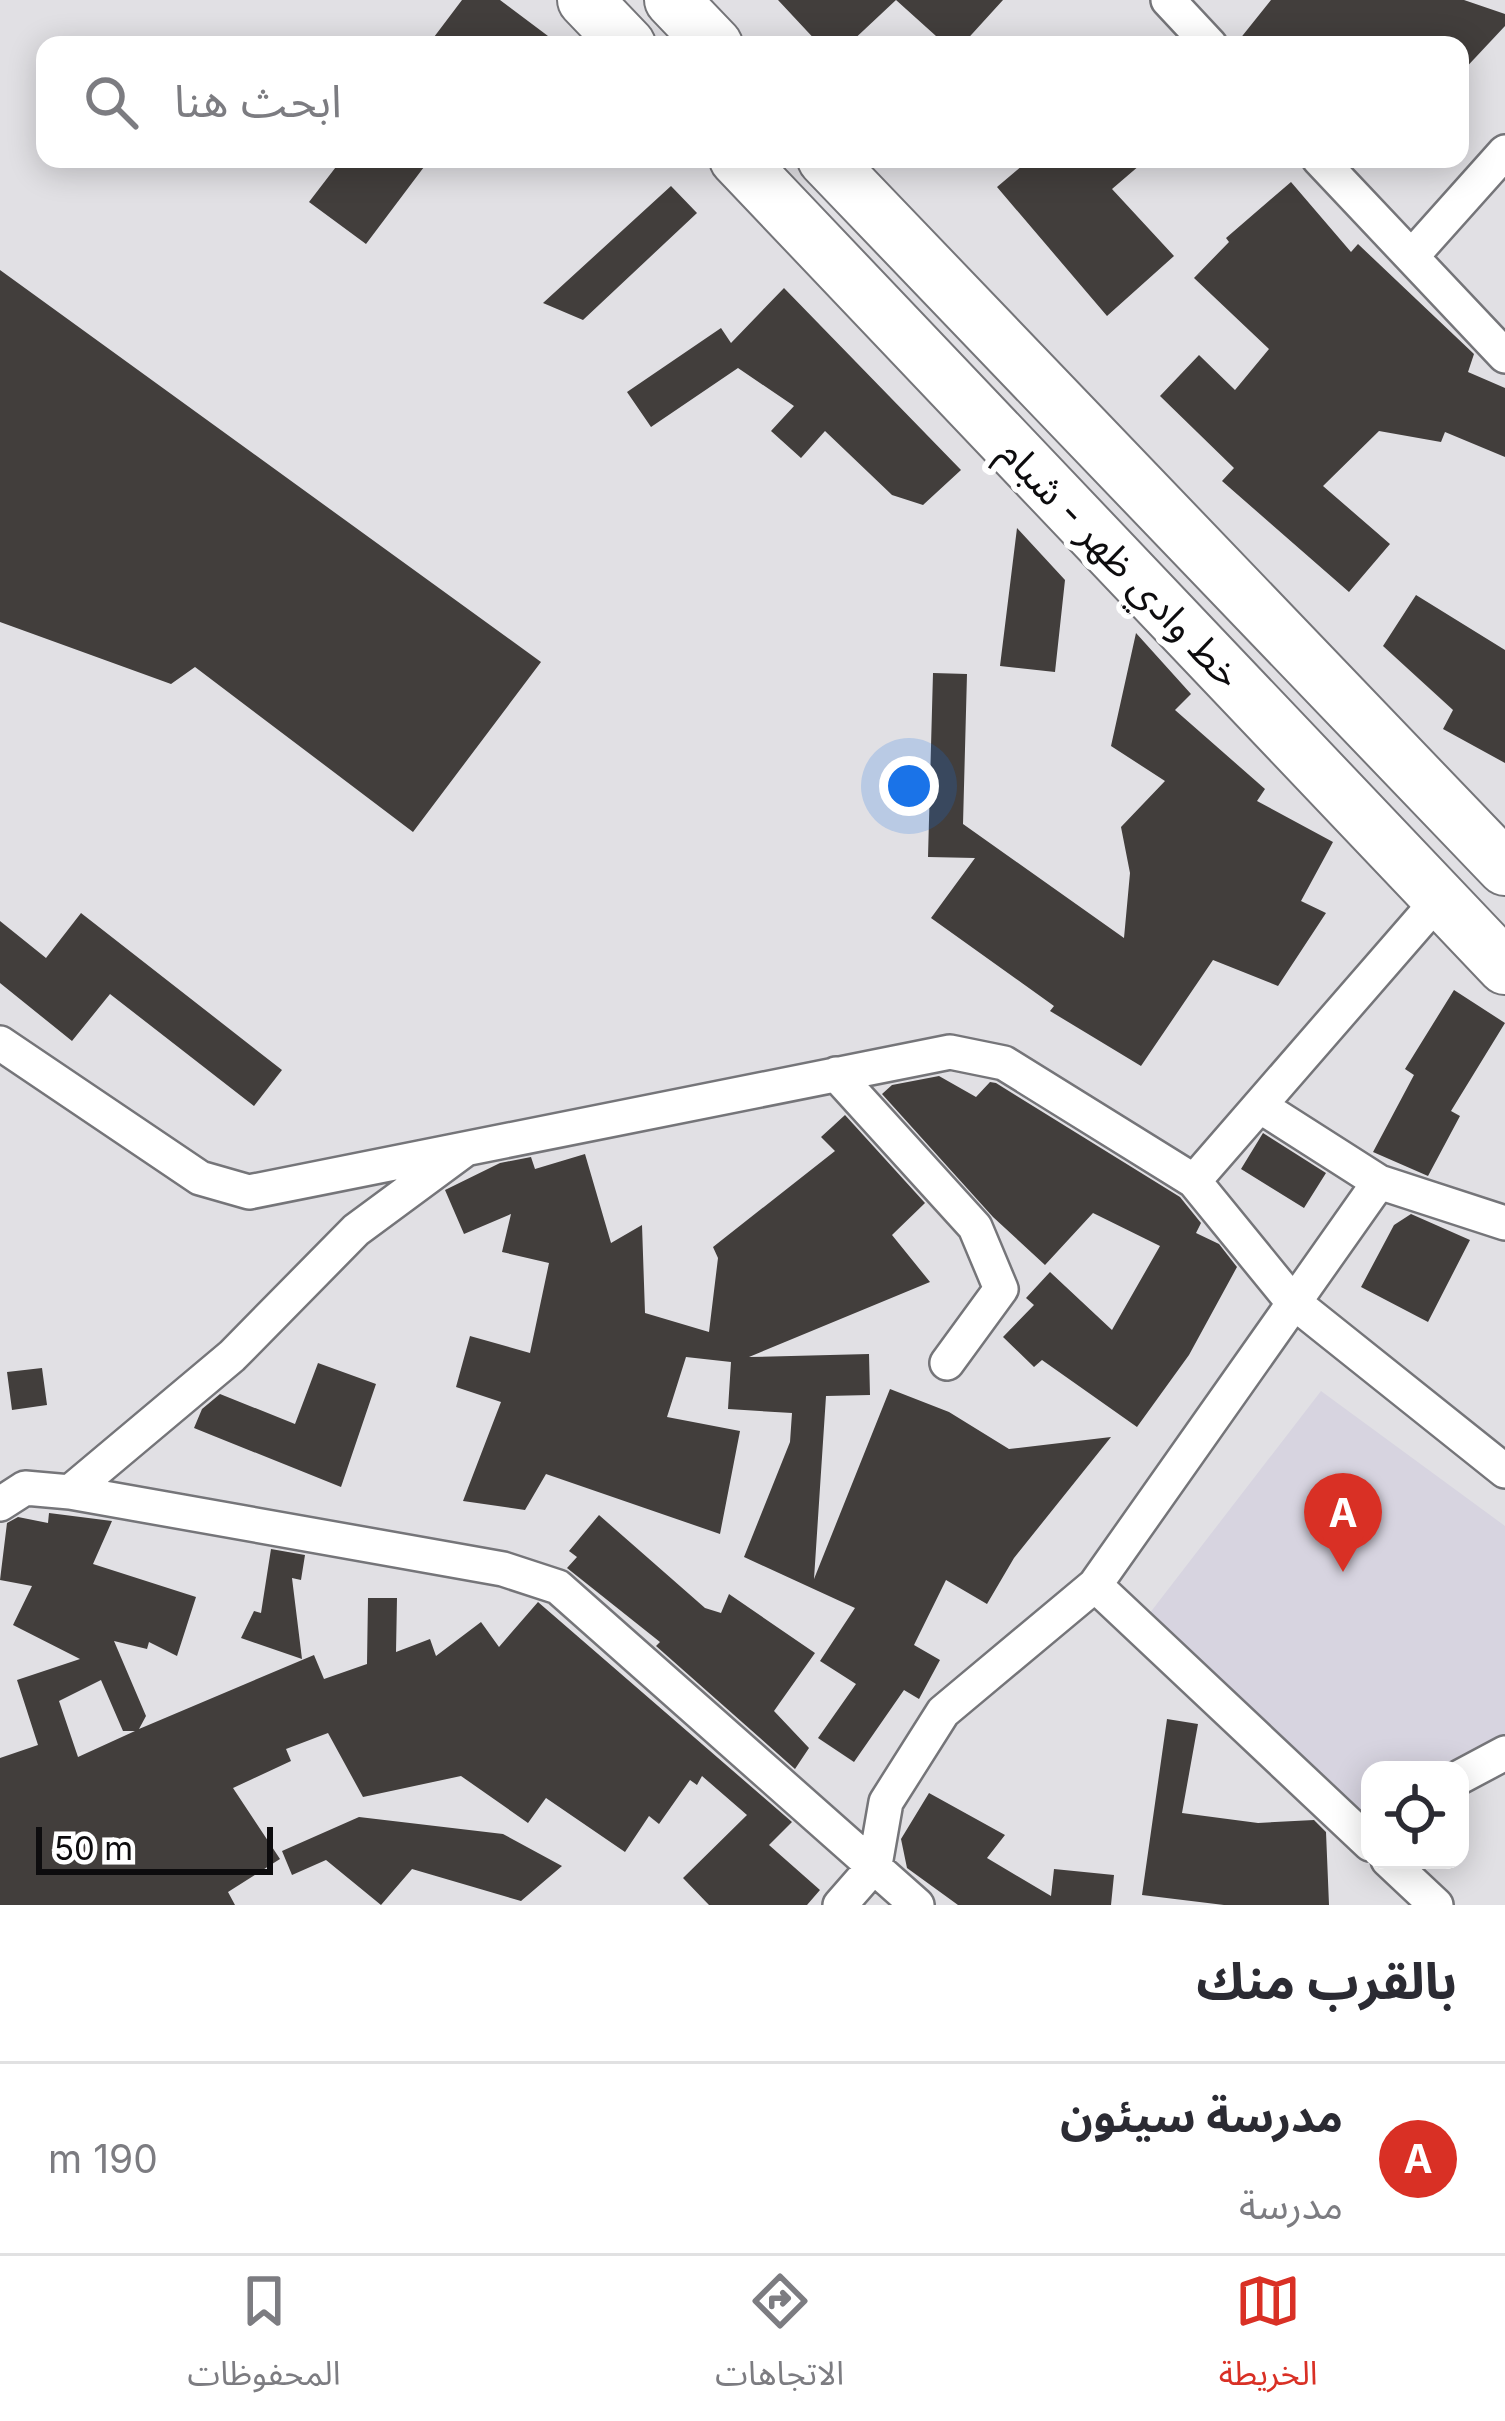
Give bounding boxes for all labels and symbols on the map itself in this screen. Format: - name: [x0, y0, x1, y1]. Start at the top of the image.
- street label: خط وادي ظهر - شبام: [985, 428, 1252, 702]
- your location: [879, 756, 939, 816]
- pin: A: [1304, 1473, 1382, 1572]
- scale bar: [36, 1821, 273, 1874]

